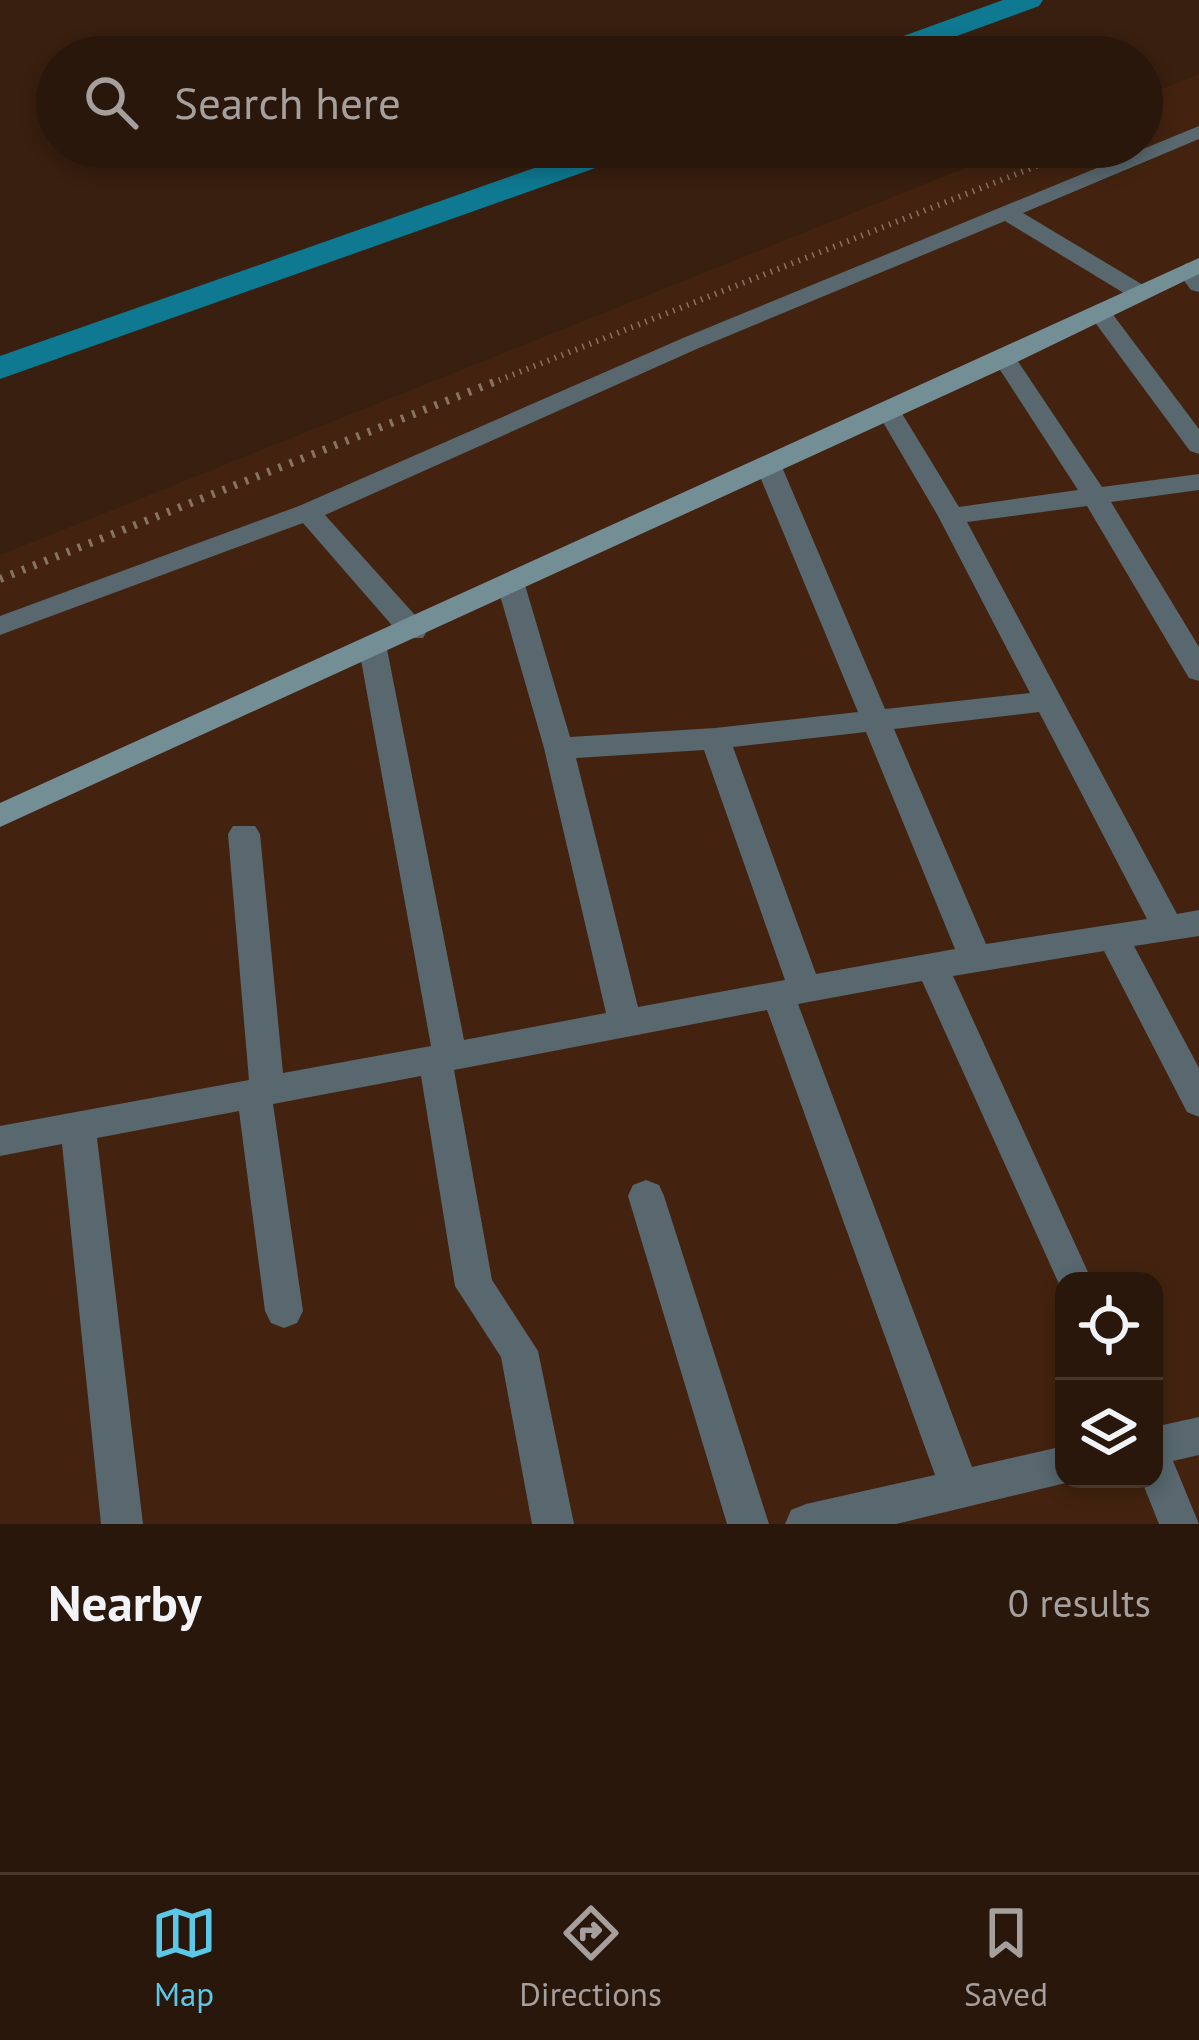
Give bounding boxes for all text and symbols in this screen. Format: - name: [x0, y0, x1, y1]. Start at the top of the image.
- search box: [36, 36, 1163, 168]
- icon: search: [78, 69, 144, 135]
- text: Search here: [174, 73, 401, 131]
- map controls: [1055, 1272, 1163, 1488]
- button: locate: [1055, 1272, 1163, 1380]
- button: layers: [1055, 1380, 1163, 1488]
- text: Nearby: [48, 1569, 202, 1635]
- text: 0 results: [1008, 1577, 1151, 1628]
- tab: Map: [151, 1900, 217, 2015]
- tab: Directions: [519, 1900, 662, 2015]
- tab: Saved: [964, 1900, 1048, 2015]

